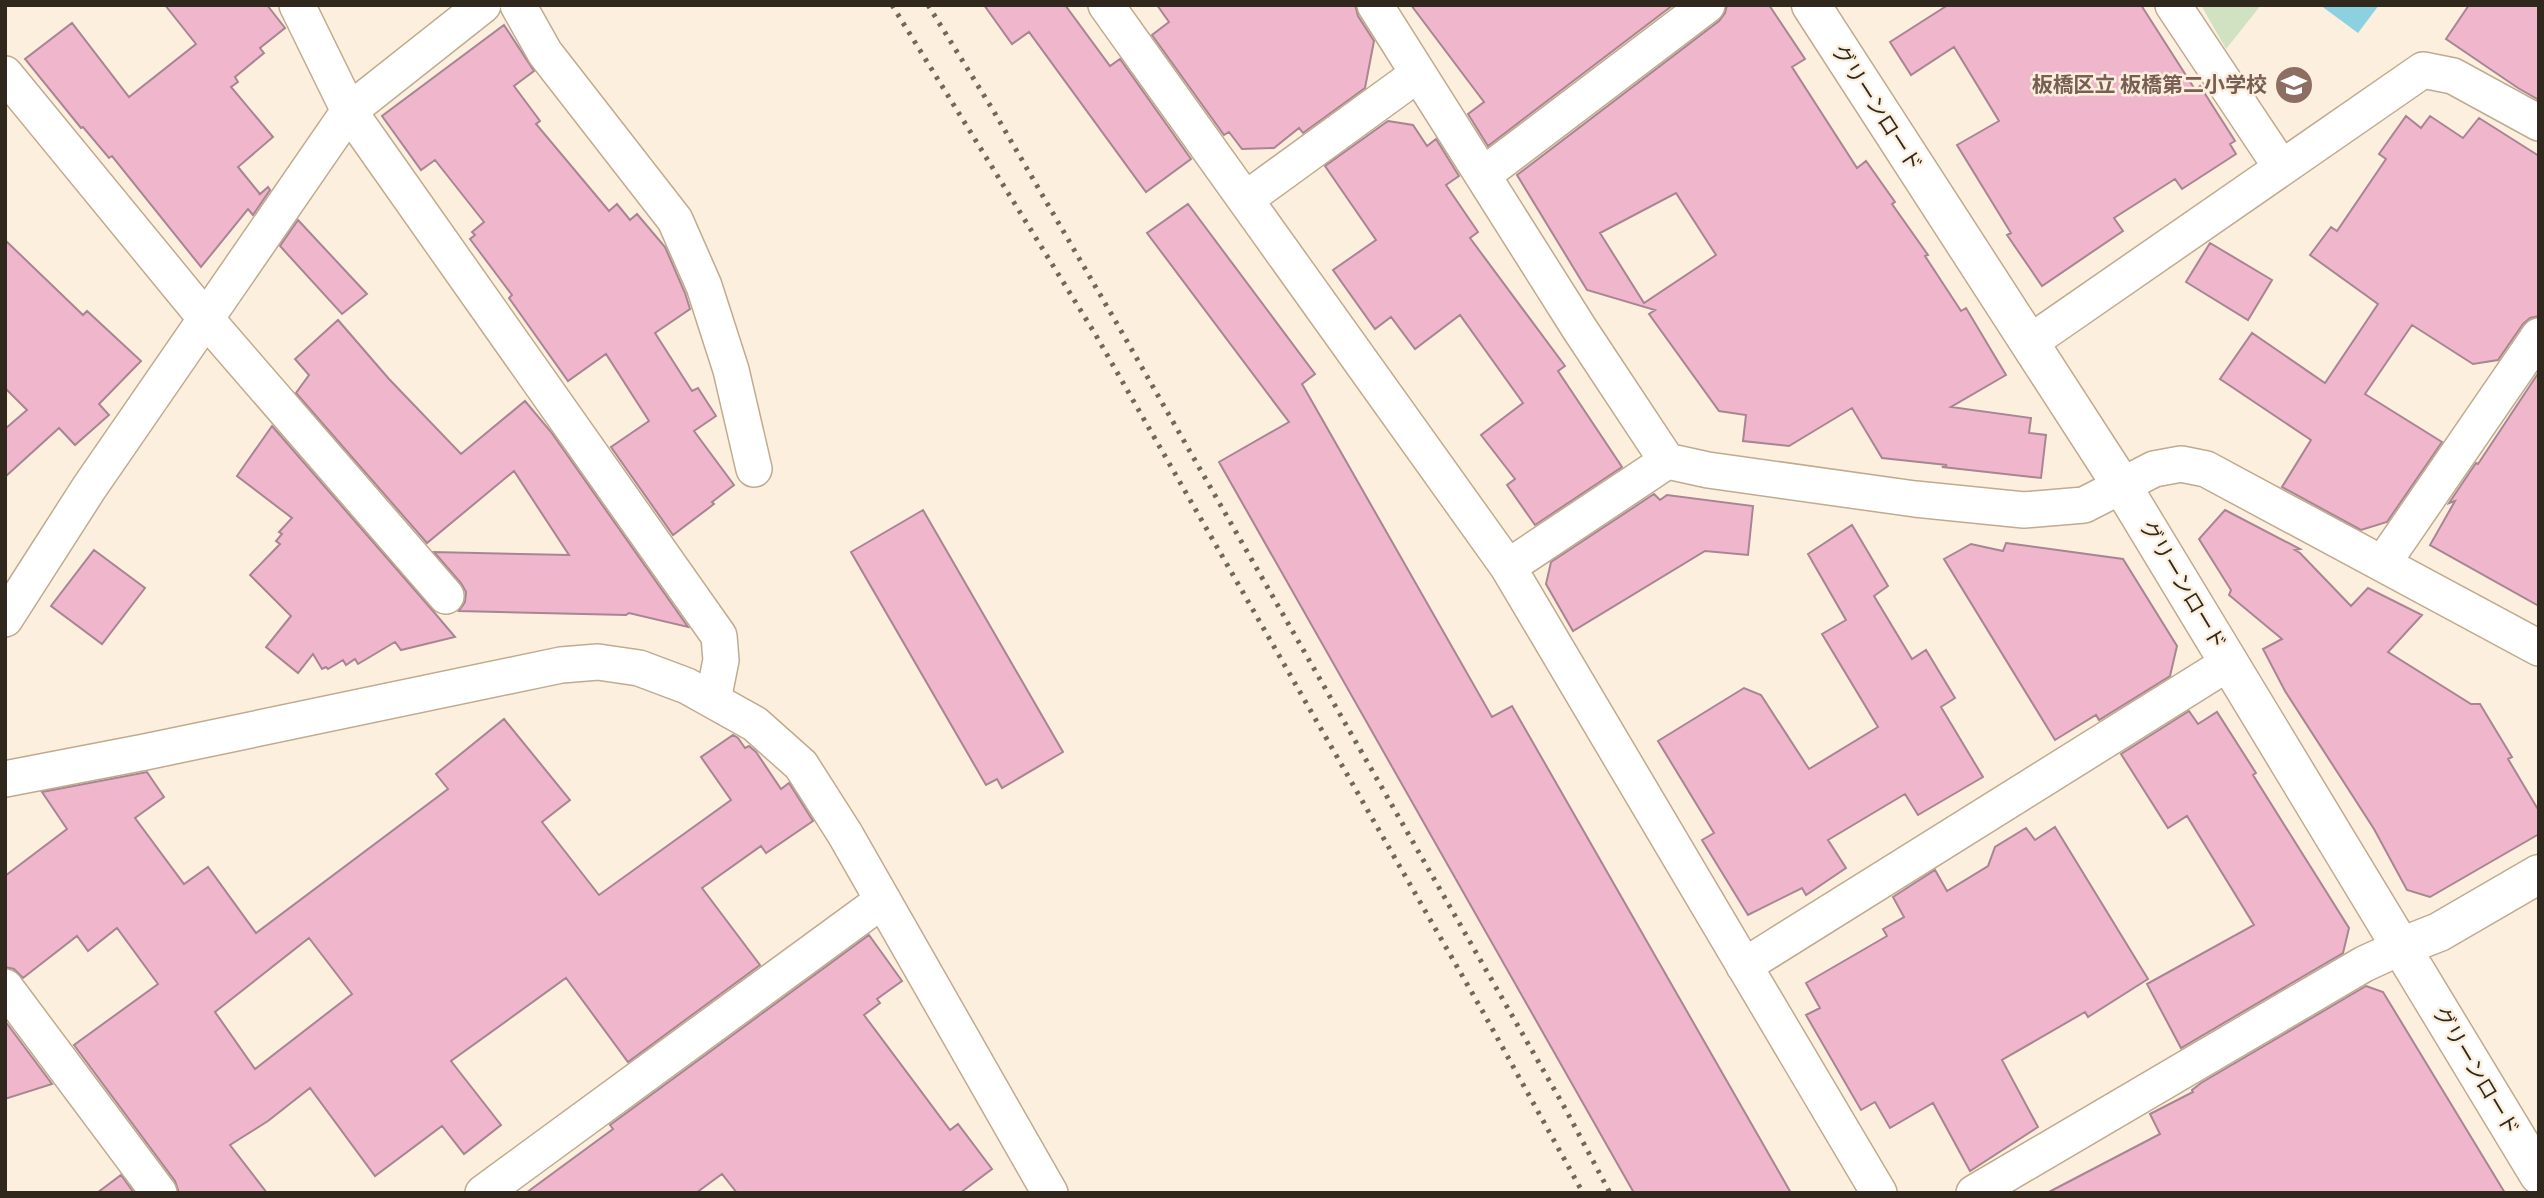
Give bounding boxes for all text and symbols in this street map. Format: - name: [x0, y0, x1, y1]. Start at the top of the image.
- street label: グリーンロード: [1826, 40, 1928, 176]
- school or university icon: 板橋区立 板橋第二小学校: [2273, 64, 2315, 106]
- place label: 板橋区立 板橋第二小学校: [2032, 72, 2267, 98]
- street label: グリーンロード: [2134, 516, 2232, 654]
- street label: グリーンロード: [2427, 1002, 2525, 1140]

